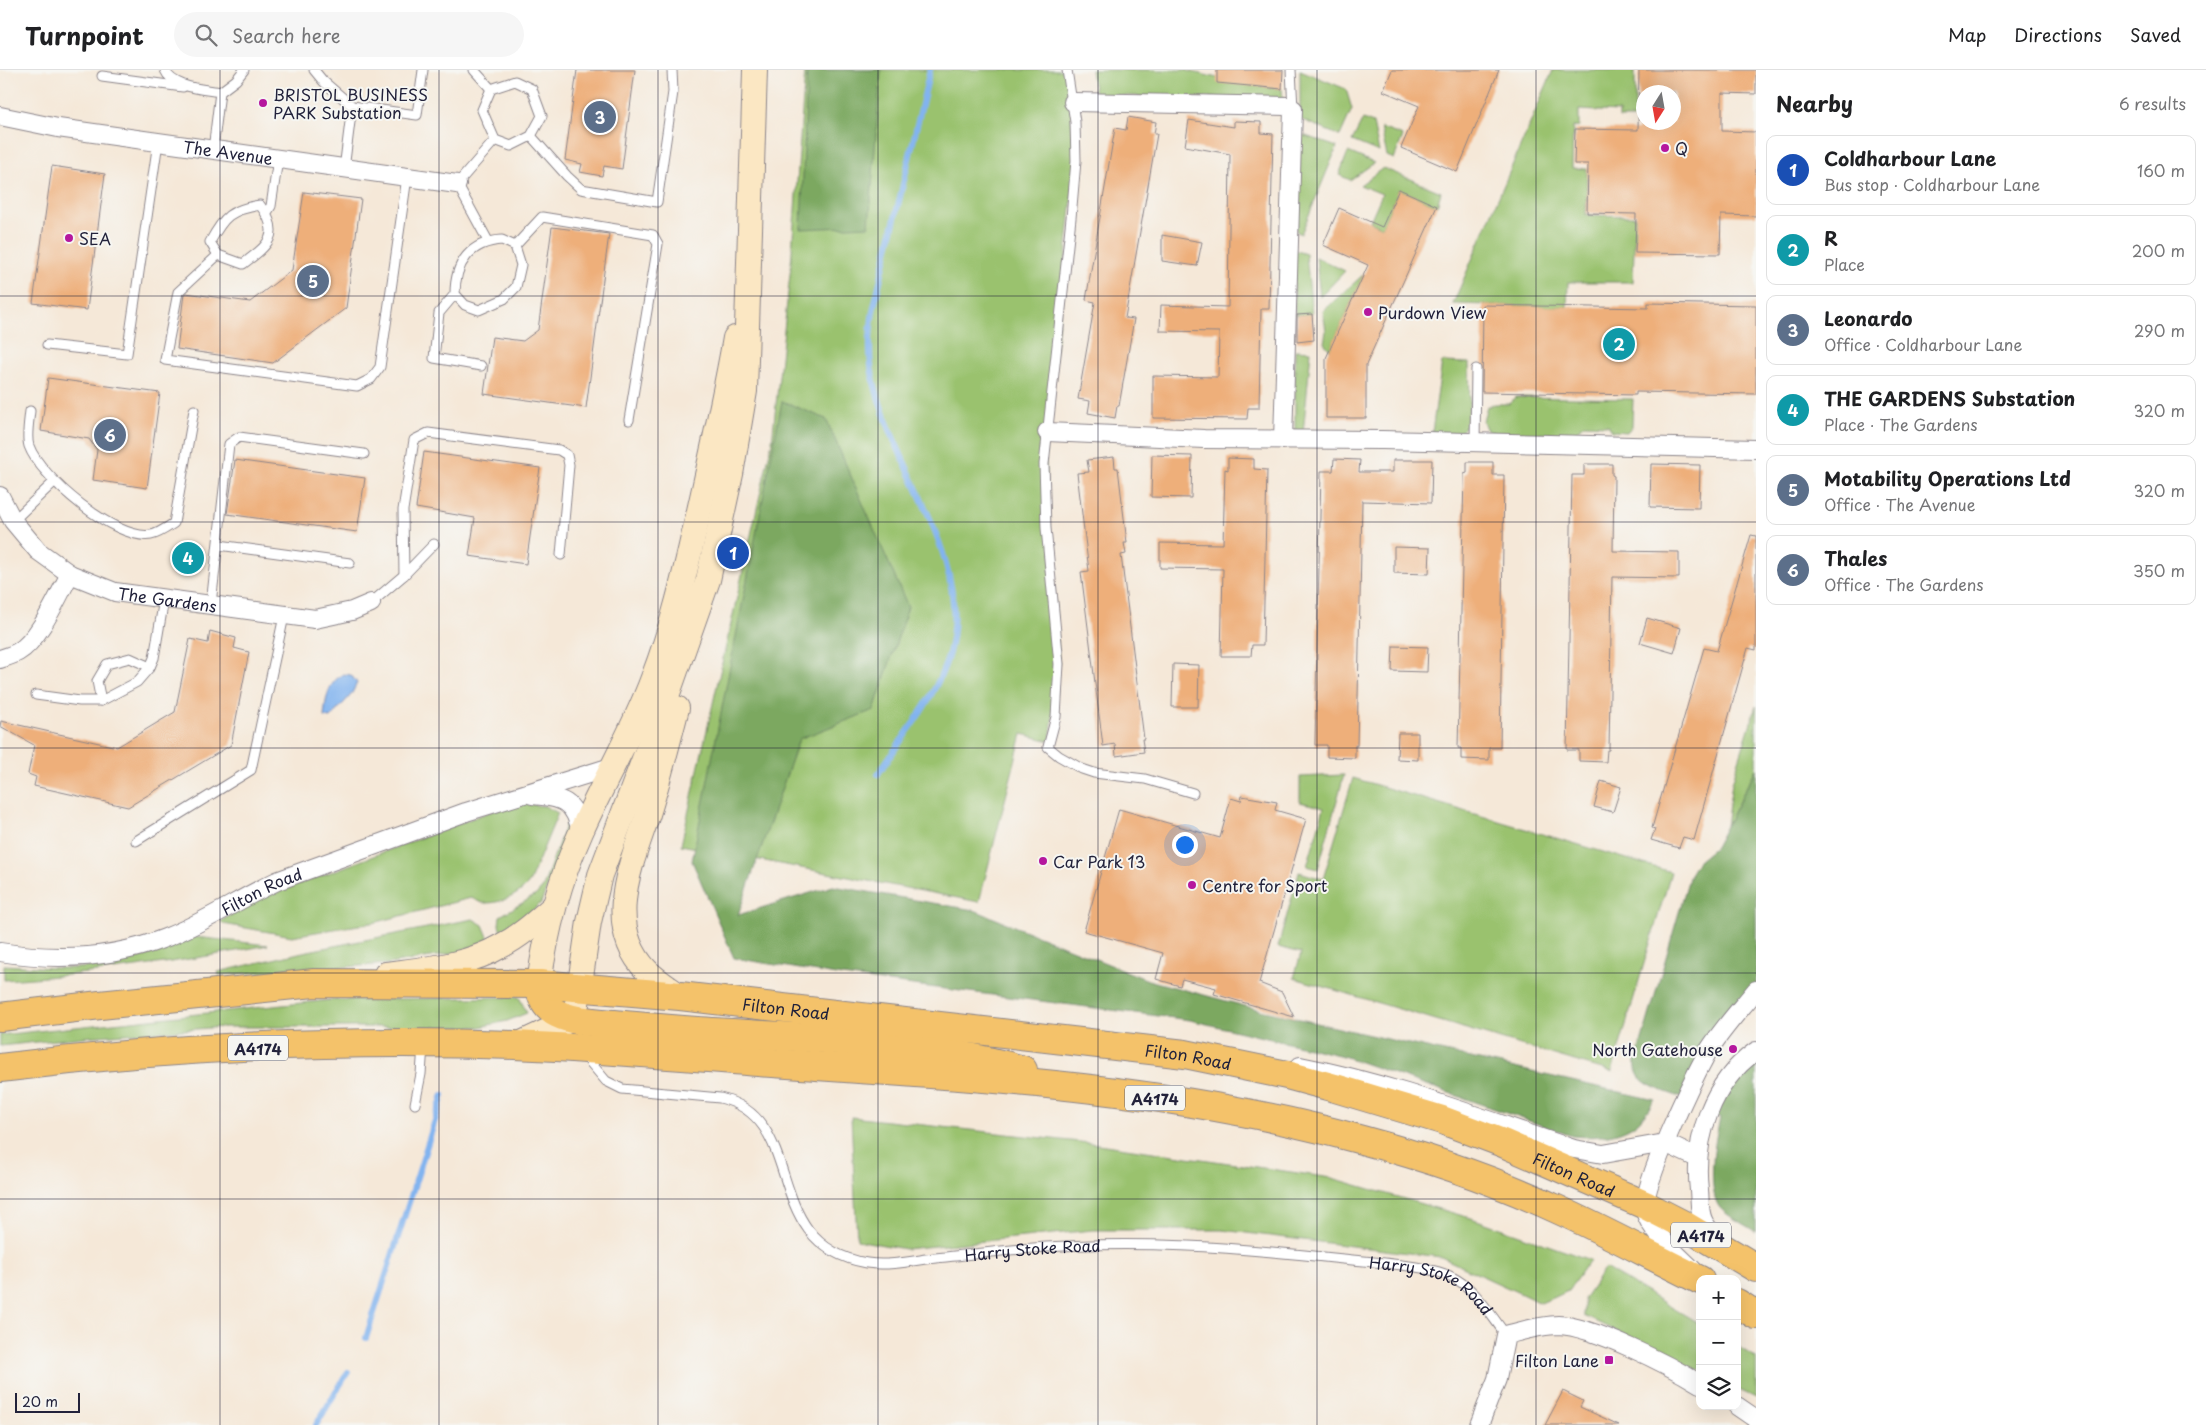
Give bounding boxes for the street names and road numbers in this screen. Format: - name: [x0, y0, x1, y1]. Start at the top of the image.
- street label: The Avenue: [182, 134, 275, 170]
- street label: The Gardens: [117, 581, 218, 618]
- street label: Filton Road: [216, 861, 305, 921]
- street label: Filton Road: [741, 991, 831, 1025]
- road number: A4174: [228, 1036, 288, 1060]
- street label: Filton Road: [1143, 1037, 1234, 1075]
- road number: A4174: [1125, 1086, 1185, 1110]
- street label: Filton Road: [1529, 1146, 1619, 1203]
- road number: A4174: [1671, 1222, 1731, 1248]
- street label: Harry Stoke Road: [963, 1233, 1101, 1267]
- street label: Harry Stoke Road: [1368, 1250, 1499, 1320]

